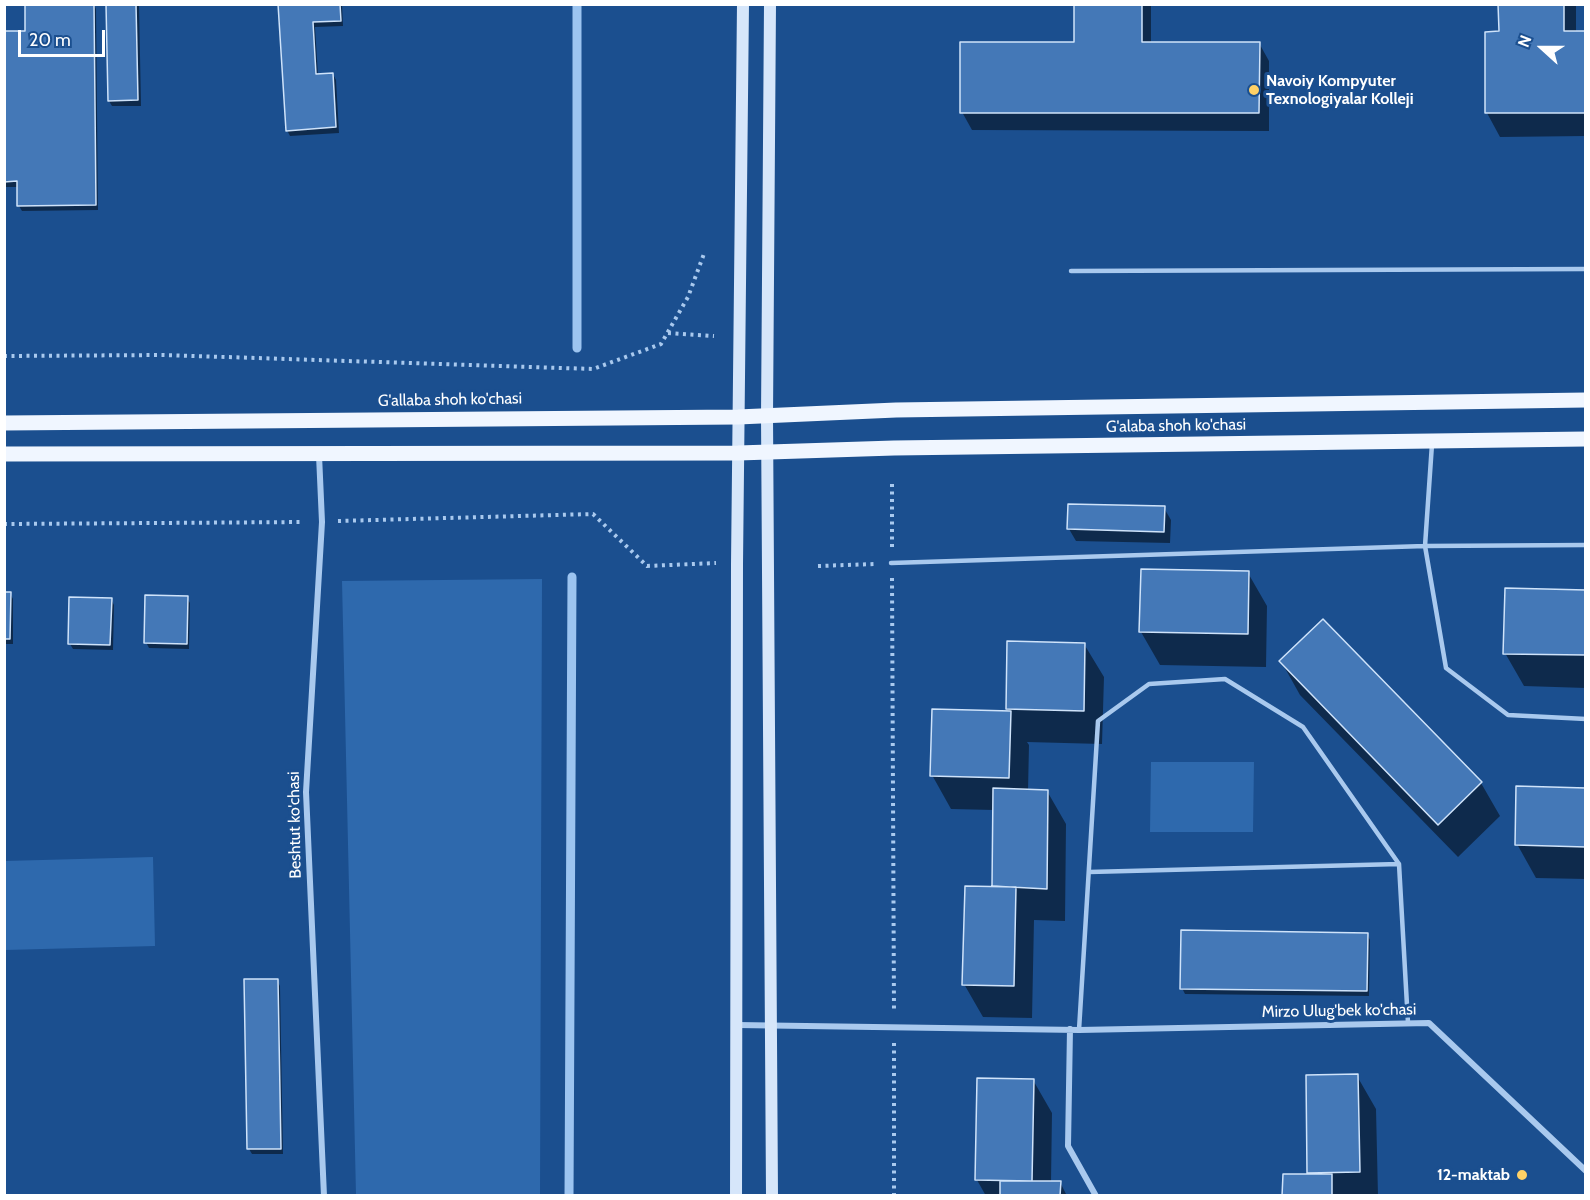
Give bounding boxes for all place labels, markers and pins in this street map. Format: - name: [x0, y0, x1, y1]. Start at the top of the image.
- place label: Navoiy Kompyuter Texnologiyalar Kolleji: [1266, 71, 1414, 109]
- marker: Navoiy Kompyuter Texnologiyalar Kolleji: [1247, 83, 1261, 97]
- place label: 12-maktab: [1437, 1165, 1510, 1185]
- marker: 12-maktab: [1515, 1168, 1529, 1182]

